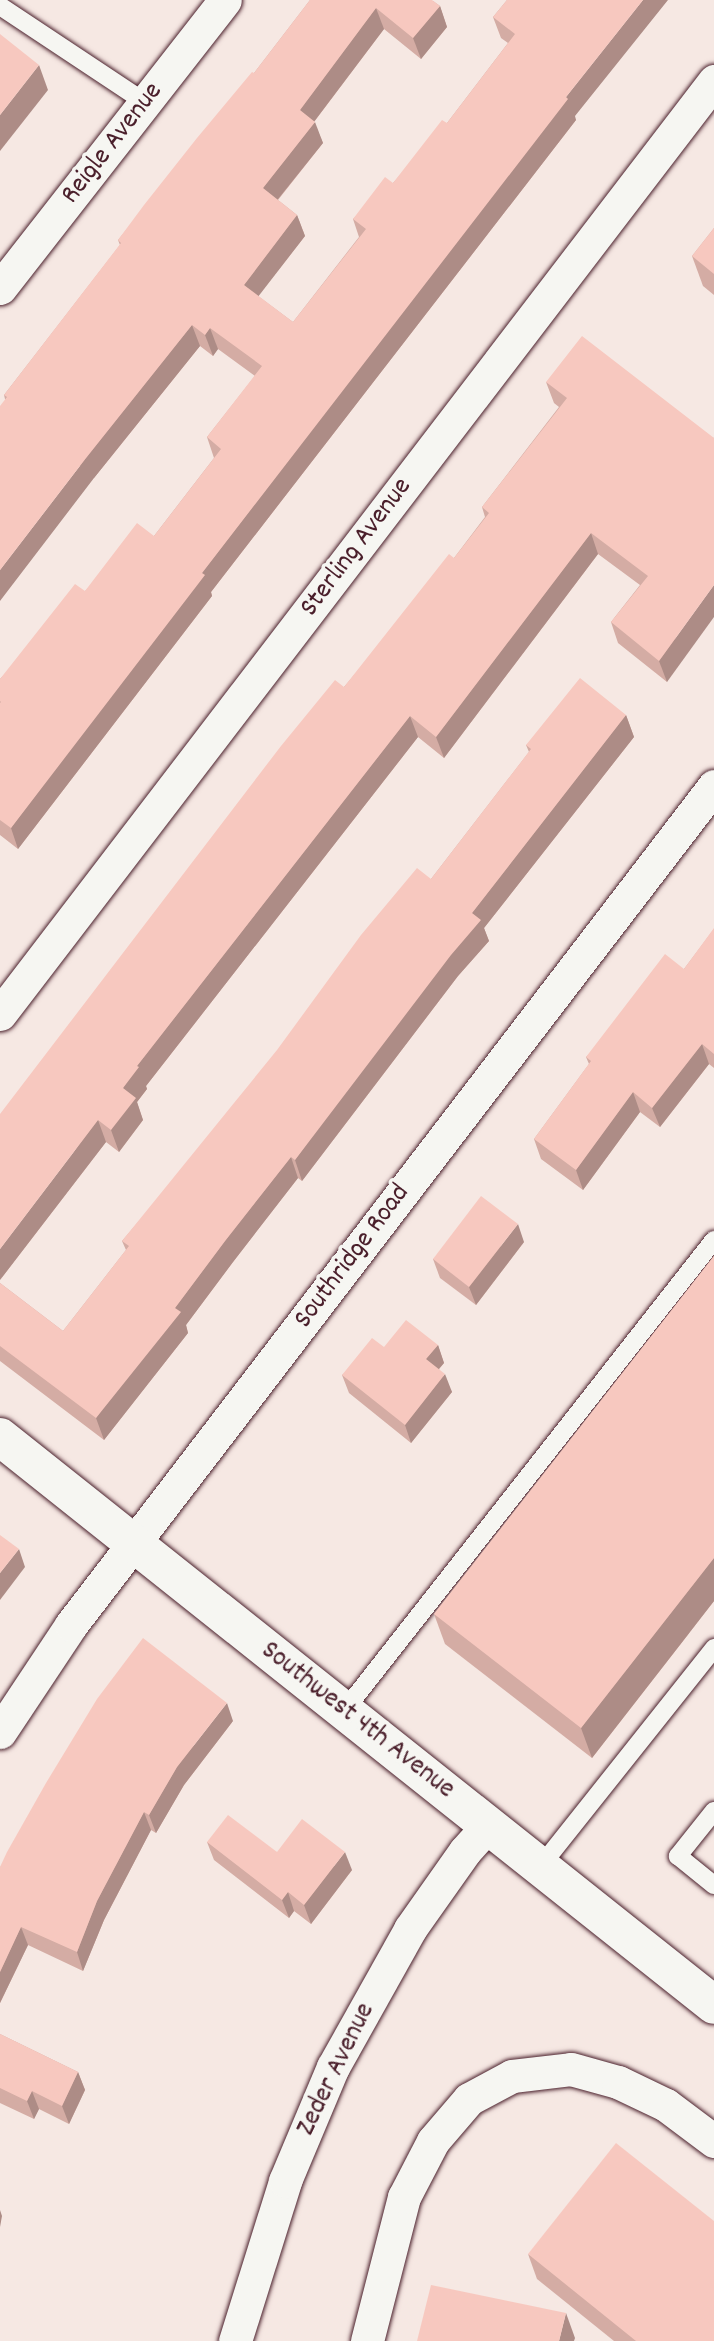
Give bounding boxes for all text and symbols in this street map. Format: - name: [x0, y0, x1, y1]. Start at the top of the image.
- street label: Reigle Avenue: [55, 76, 171, 212]
- street label: Sterling Avenue: [294, 472, 420, 624]
- street label: Southridge Road: [288, 1178, 418, 1336]
- street label: Southwest 4th Avenue: [253, 1635, 461, 1807]
- street label: Zeder Avenue: [290, 1998, 384, 2142]

